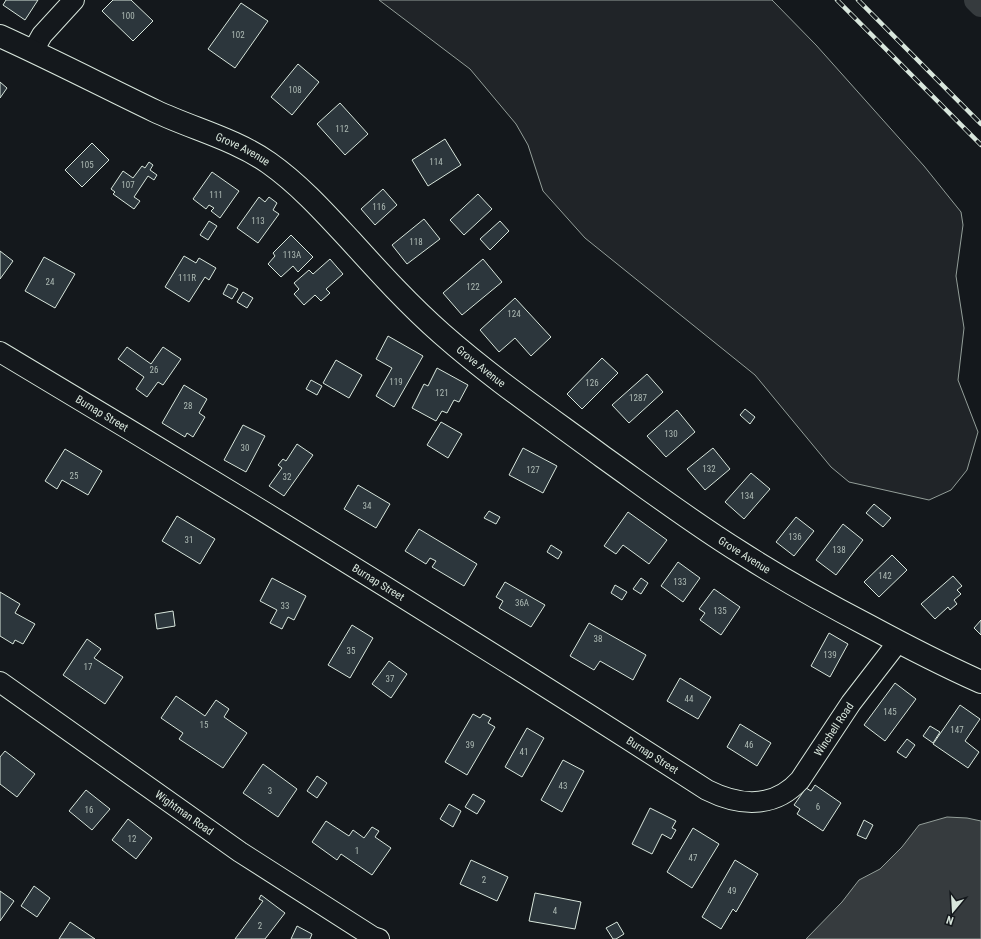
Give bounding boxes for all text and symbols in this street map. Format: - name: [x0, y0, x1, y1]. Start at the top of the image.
- house number: 100: [121, 11, 135, 21]
- house number: 102: [231, 30, 245, 40]
- house number: 108: [288, 85, 302, 95]
- house number: 112: [335, 124, 349, 134]
- street label: Grove Avenue: [214, 130, 273, 168]
- house number: 114: [429, 157, 443, 167]
- house number: 105: [80, 160, 94, 170]
- house number: 107: [121, 180, 135, 190]
- house number: 111: [209, 190, 223, 200]
- house number: 116: [372, 202, 386, 212]
- house number: 113: [251, 216, 265, 226]
- house number: 118: [409, 237, 423, 247]
- house number: 113A: [283, 250, 301, 260]
- house number: 111R: [178, 273, 196, 283]
- house number: 24: [46, 277, 55, 287]
- house number: 122: [466, 282, 480, 292]
- house number: 124: [507, 309, 521, 319]
- street label: Grove Avenue: [454, 343, 508, 390]
- house number: 26: [150, 365, 158, 375]
- house number: 119: [389, 377, 403, 387]
- house number: 126: [585, 378, 599, 388]
- house number: 121: [435, 388, 449, 398]
- street label: Burnap Street: [73, 392, 131, 434]
- house number: 1287: [629, 393, 647, 403]
- house number: 28: [184, 401, 192, 411]
- house number: 130: [664, 429, 678, 439]
- house number: 30: [241, 443, 249, 453]
- house number: 132: [702, 464, 716, 474]
- house number: 127: [526, 465, 540, 475]
- house number: 25: [70, 471, 79, 481]
- house number: 32: [283, 472, 292, 482]
- house number: 134: [740, 491, 754, 501]
- house number: 34: [363, 501, 372, 511]
- house number: 136: [788, 532, 802, 542]
- street label: Grove Avenue: [716, 534, 773, 576]
- house number: 31: [185, 535, 193, 545]
- house number: 138: [832, 545, 846, 555]
- street label: Burnap Street: [350, 561, 407, 603]
- house number: 142: [878, 571, 892, 581]
- house number: 133: [673, 577, 687, 587]
- house number: 36A: [515, 598, 529, 608]
- house number: 33: [281, 601, 289, 611]
- house number: 135: [713, 606, 727, 616]
- house number: 38: [594, 634, 602, 644]
- house number: 35: [347, 646, 356, 656]
- house number: 139: [823, 650, 837, 660]
- house number: 17: [84, 662, 93, 672]
- house number: 37: [386, 674, 395, 684]
- house number: 44: [685, 694, 694, 704]
- street label: Winchell Road: [811, 700, 856, 758]
- house number: 145: [883, 707, 897, 717]
- house number: 15: [200, 720, 209, 730]
- house number: 147: [950, 725, 964, 735]
- street label: Burnap Street: [624, 734, 681, 776]
- house number: 39: [466, 740, 474, 750]
- house number: 46: [745, 740, 753, 750]
- house number: 41: [520, 747, 528, 757]
- house number: 43: [559, 781, 567, 791]
- house number: 3: [268, 786, 272, 796]
- street label: Wightman Road: [153, 788, 216, 838]
- house number: 6: [816, 802, 820, 812]
- house number: 16: [85, 805, 93, 815]
- house number: 12: [128, 834, 137, 844]
- house number: 1: [355, 846, 359, 856]
- house number: 47: [689, 853, 698, 863]
- house number: 2: [482, 875, 487, 885]
- house number: 49: [728, 886, 736, 896]
- north arrow: [933, 891, 973, 931]
- house number: 4: [553, 906, 558, 916]
- text: N: [945, 913, 955, 927]
- house number: 2: [258, 921, 263, 931]

